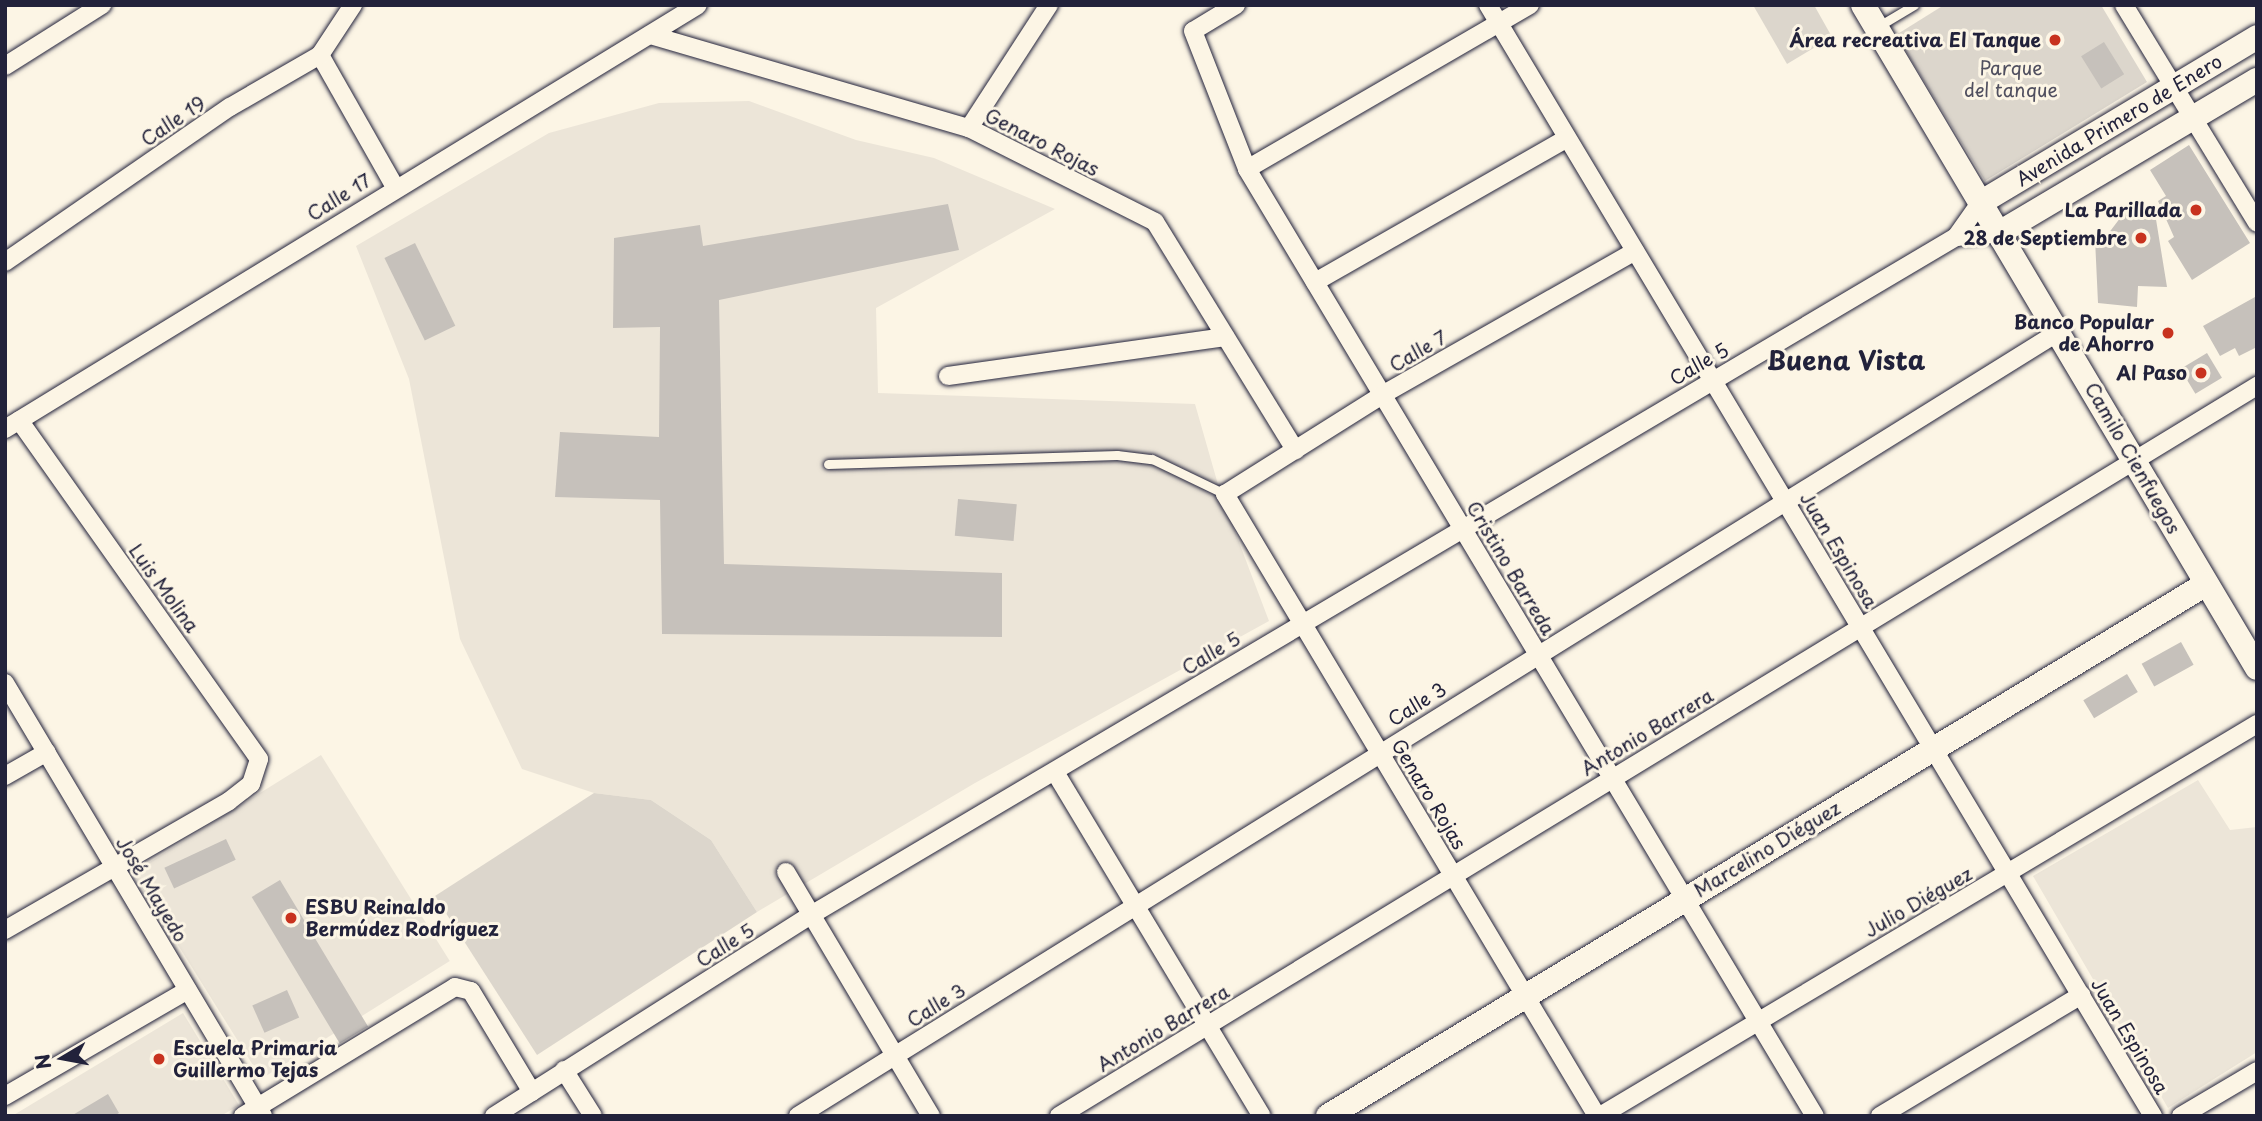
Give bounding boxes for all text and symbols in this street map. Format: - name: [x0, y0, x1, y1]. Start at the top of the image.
- place label: Área recreativa El Tanque: [1787, 29, 2041, 51]
- marker: Área recreativa El Tanque: [2047, 32, 2063, 48]
- street label: Avenida Primero de Enero: [2011, 49, 2227, 191]
- park label: Parque del tanque: [1963, 57, 2059, 101]
- street label: Calle 19: [137, 91, 209, 151]
- street label: Genaro Rojas: [982, 104, 1102, 180]
- street label: Calle 17: [303, 168, 375, 226]
- place label: La Parillada: [2065, 199, 2182, 221]
- marker: La Parillada: [2188, 202, 2204, 218]
- place label: 28 de Septiembre: [1959, 227, 2127, 249]
- marker: 28 de Septiembre: [2133, 230, 2149, 246]
- place label: Banco Popular de Ahorro: [2013, 311, 2154, 355]
- street label: Calle 7: [1385, 325, 1451, 377]
- marker: Banco Popular de Ahorro: [2160, 325, 2176, 341]
- street label: Calle 5: [1665, 338, 1733, 390]
- district label: Buena Vista: [1767, 344, 1925, 376]
- place label: Al Paso: [2115, 362, 2187, 384]
- marker: Al Paso: [2193, 365, 2209, 381]
- street label: Camilo Cienfuegos: [2080, 378, 2186, 538]
- street label: Juan Espinosa: [1795, 488, 1883, 612]
- street label: Cristino Barreda: [1462, 497, 1560, 639]
- street label: Luis Molina: [124, 539, 204, 637]
- street label: Calle 5: [1177, 627, 1245, 679]
- street label: Calle 3: [1383, 677, 1451, 731]
- street label: Antonio Barrera: [1577, 684, 1717, 780]
- street label: Genaro Rojas: [1388, 736, 1470, 852]
- street label: Marcelino Diéguez: [1690, 796, 1844, 902]
- street label: José Mayedo: [112, 832, 192, 946]
- street label: Julio Diéguez: [1860, 862, 1976, 942]
- place label: ESBU Reinaldo Bermúdez Rodríguez: [305, 896, 501, 940]
- marker: ESBU Reinaldo Bermúdez Rodríguez: [283, 910, 299, 926]
- street label: Calle 5: [692, 918, 758, 972]
- street label: Juan Espinosa: [2086, 974, 2174, 1098]
- street label: Calle 3: [902, 978, 970, 1032]
- street label: Antonio Barrera: [1093, 980, 1233, 1076]
- north arrow: [28, 1023, 98, 1093]
- place label: Escuela Primaria Guillermo Tejas: [173, 1037, 337, 1081]
- marker: Escuela Primaria Guillermo Tejas: [151, 1051, 167, 1067]
- text: N: [27, 1052, 57, 1071]

